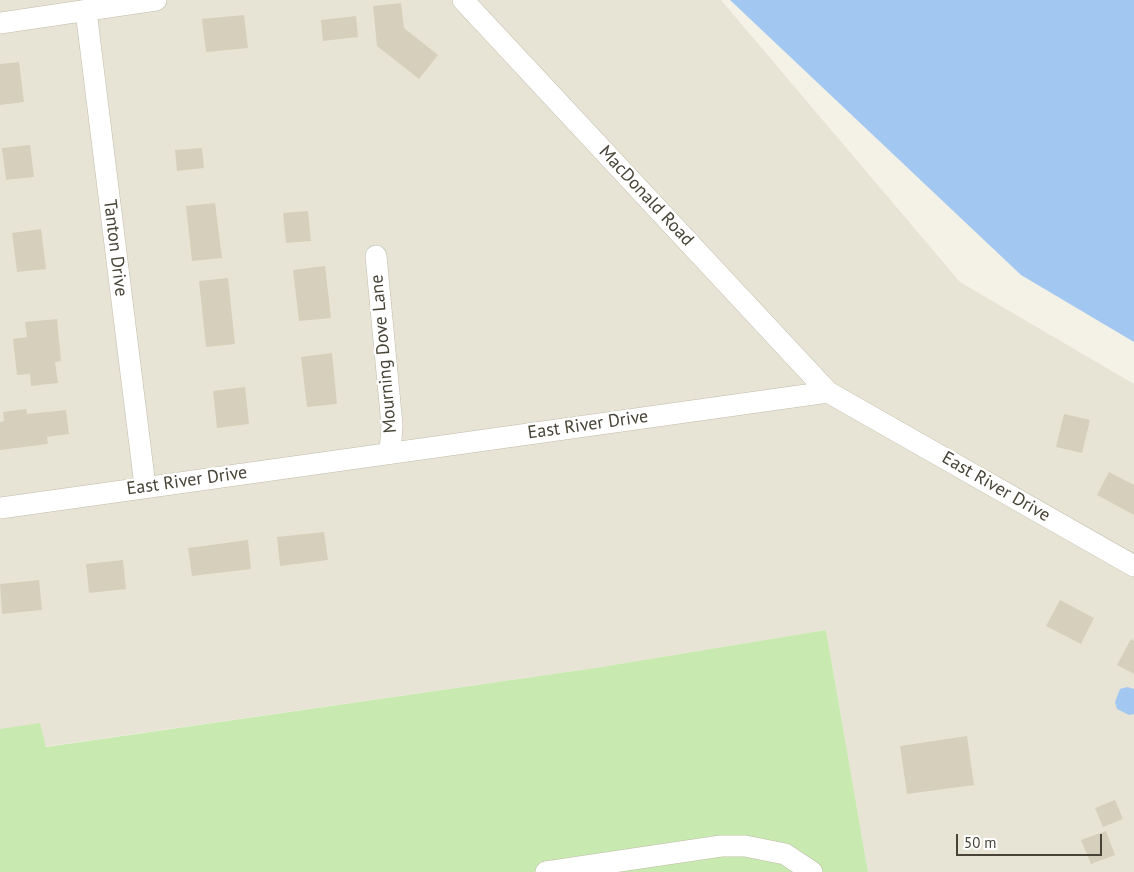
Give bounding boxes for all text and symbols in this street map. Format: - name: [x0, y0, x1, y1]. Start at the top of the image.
- street label: MacDonald Road: [594, 141, 698, 251]
- street label: Tanton Drive: [98, 198, 132, 298]
- street label: Mourning Dove Lane: [366, 274, 402, 434]
- street label: East River Drive: [526, 406, 650, 444]
- street label: East River Drive: [938, 447, 1054, 527]
- street label: East River Drive: [125, 462, 249, 500]
- scale bar: [959, 824, 1105, 856]
- text: 50 m: [964, 833, 997, 852]

